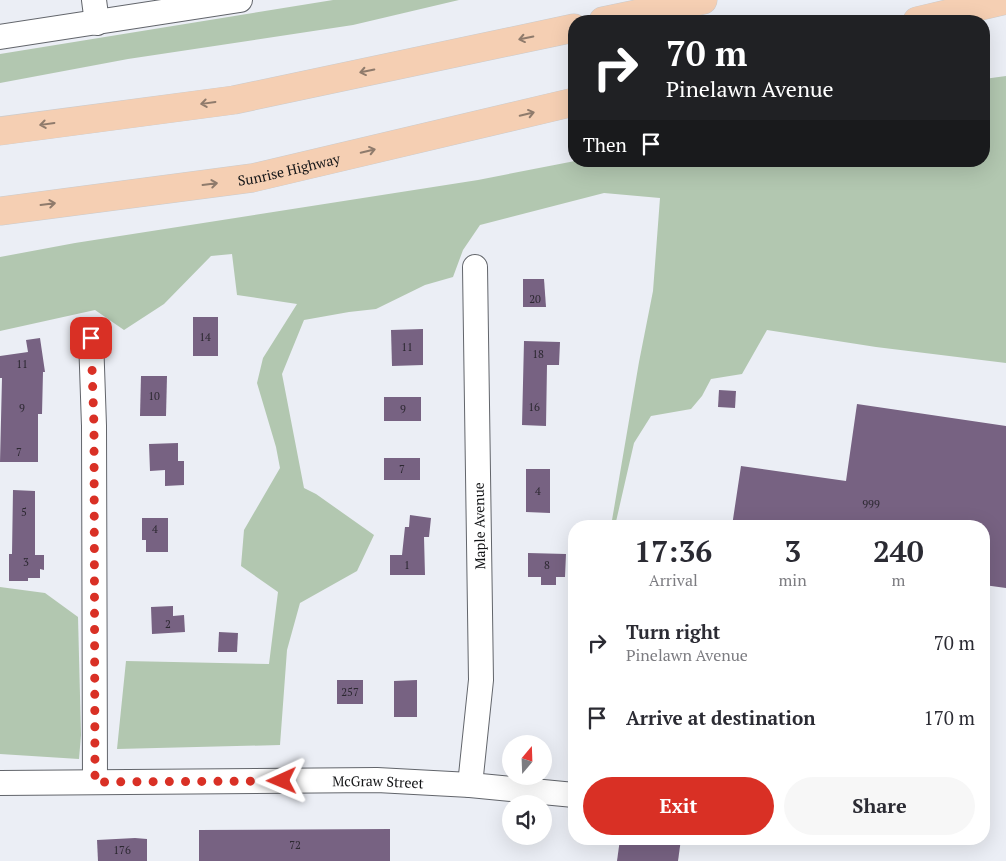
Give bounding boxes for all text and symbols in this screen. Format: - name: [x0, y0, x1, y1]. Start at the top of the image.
- text: 70 m: [666, 30, 747, 76]
- one-way arrow: [519, 33, 535, 43]
- icon: right: [583, 35, 648, 100]
- one-way arrow: [360, 67, 376, 77]
- text: Pinelawn Avenue: [666, 74, 834, 103]
- one-way arrow: [200, 98, 216, 108]
- one-way arrow: [518, 108, 534, 118]
- one-way arrow: [39, 120, 55, 130]
- icon: arrive: [637, 130, 665, 158]
- text: Then: [583, 132, 627, 157]
- one-way arrow: [360, 146, 376, 155]
- street label: Sunrise Highway: [237, 148, 343, 189]
- one-way arrow: [201, 179, 217, 189]
- one-way arrow: [40, 199, 56, 209]
- house number: 20: [529, 292, 541, 306]
- pin: [70, 317, 112, 359]
- icon: arrive: [77, 324, 105, 352]
- house number: 14: [199, 330, 211, 344]
- house number: 11: [401, 340, 413, 354]
- house number: 18: [532, 347, 544, 361]
- house number: 11: [16, 357, 28, 371]
- house number: 10: [148, 389, 160, 403]
- house number: 16: [528, 400, 540, 414]
- house number: 9: [19, 401, 25, 415]
- house number: 9: [400, 402, 406, 416]
- house number: 7: [16, 445, 22, 459]
- house number: 7: [399, 462, 405, 476]
- street label: Maple Avenue: [469, 482, 489, 570]
- house number: 4: [535, 484, 541, 498]
- house number: 999: [862, 497, 880, 511]
- house number: 5: [21, 505, 27, 519]
- house number: 4: [152, 522, 158, 536]
- text: 17:36: [634, 531, 712, 571]
- text: 3: [784, 531, 801, 571]
- text: 240: [873, 531, 924, 571]
- house number: 3: [23, 555, 29, 569]
- house number: 1: [404, 558, 410, 572]
- house number: 8: [544, 558, 550, 572]
- text: Arrival: [649, 569, 698, 591]
- text: min: [779, 569, 807, 591]
- text: m: [891, 569, 905, 591]
- house number: 2: [165, 617, 171, 631]
- text: Turn right: [626, 619, 720, 644]
- icon: right: [583, 629, 611, 657]
- text: 70 m: [934, 630, 975, 655]
- text: Pinelawn Avenue: [626, 644, 748, 666]
- house number: 257: [341, 685, 359, 699]
- icon: arrive: [583, 704, 611, 732]
- text: Arrive at destination: [626, 705, 815, 730]
- text: 170 m: [924, 705, 975, 730]
- north arrow: [502, 735, 552, 785]
- map controls: [502, 735, 552, 845]
- position arrow: [255, 754, 307, 806]
- street label: McGraw Street: [332, 770, 425, 792]
- button: Exit: [583, 777, 774, 835]
- button: Share: [784, 777, 975, 835]
- button: sound: [502, 795, 552, 845]
- house number: 72: [289, 838, 301, 852]
- house number: 176: [113, 843, 131, 857]

